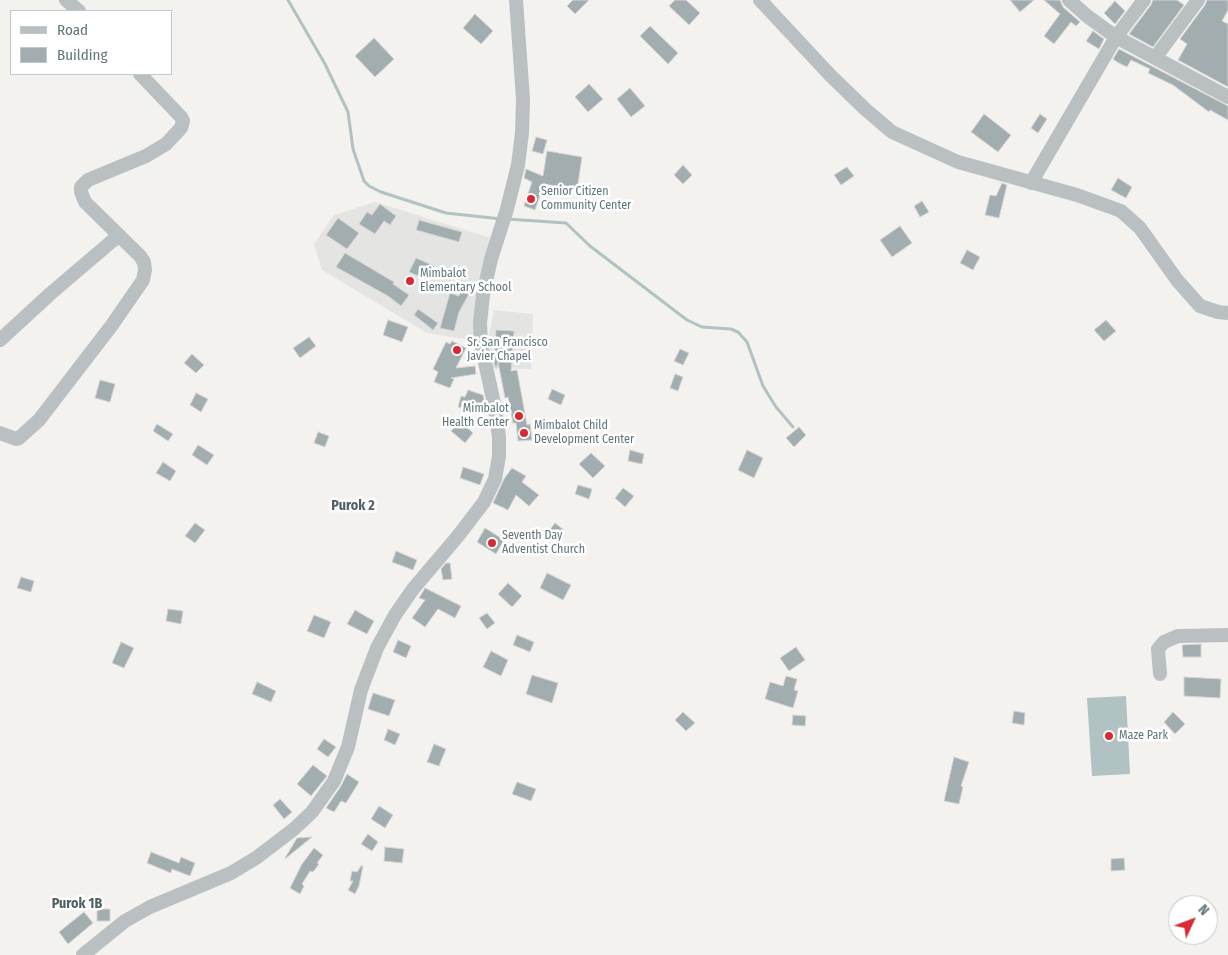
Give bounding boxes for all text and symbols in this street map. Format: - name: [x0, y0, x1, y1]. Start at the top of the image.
- legend: [10, 10, 172, 75]
- text: Road: [57, 21, 88, 39]
- text: Building: [57, 46, 108, 64]
- place label: Senior Citizen Community Center: [541, 185, 631, 213]
- marker: Senior Citizen Community Center: [525, 193, 537, 205]
- place label: Mimbalot Elementary School: [420, 267, 511, 295]
- marker: Mimbalot Elementary School: [404, 275, 416, 287]
- place label: Sr. San Francisco Javier Chapel: [467, 336, 548, 364]
- marker: Sr. San Francisco Javier Chapel: [451, 344, 463, 356]
- place label: Mimbalot Health Center: [442, 402, 509, 430]
- marker: Mimbalot Health Center: [513, 410, 525, 422]
- place label: Mimbalot Child Development Center: [534, 419, 634, 447]
- marker: Mimbalot Child Development Center: [518, 427, 530, 439]
- district label: Purok 2: [331, 498, 375, 514]
- place label: Seventh Day Adventist Church: [502, 529, 585, 557]
- marker: Seventh Day Adventist Church: [486, 537, 498, 549]
- place label: Maze Park: [1119, 729, 1168, 743]
- marker: Maze Park: [1103, 730, 1115, 742]
- north arrow: [1168, 895, 1218, 945]
- district label: Purok 1B: [52, 896, 102, 912]
- text: N: [1195, 901, 1213, 919]

